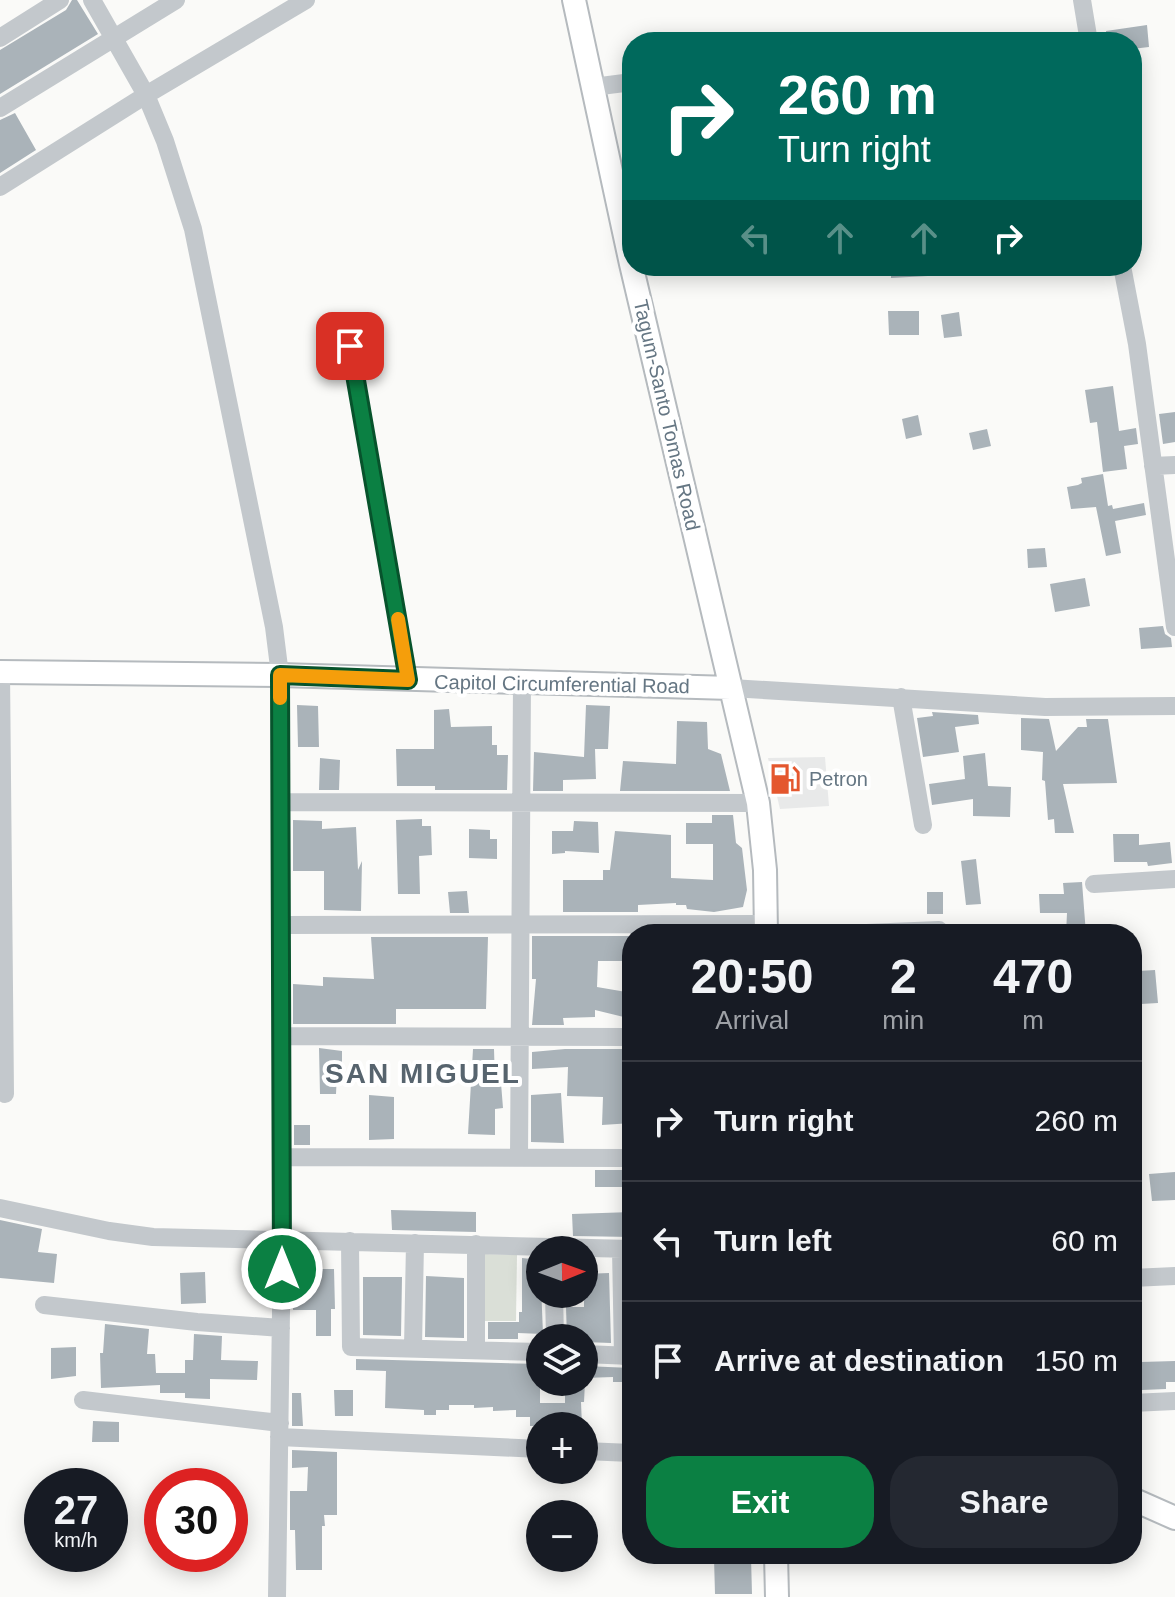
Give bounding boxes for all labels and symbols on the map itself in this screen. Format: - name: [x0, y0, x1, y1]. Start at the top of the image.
- street label: Tagum-Santo Tomas Road: [630, 297, 704, 533]
- pin: [316, 312, 384, 380]
- street label: Capitol Circumferential Road: [434, 671, 690, 697]
- fuel station icon: Petron: [768, 762, 802, 796]
- place label: Petron: [809, 768, 868, 790]
- district label: SAN MIGUEL: [325, 1058, 521, 1089]
- position arrow: [240, 1227, 324, 1311]
- north arrow: [526, 1236, 598, 1308]
- speed limit sign: 30: [144, 1468, 248, 1572]

